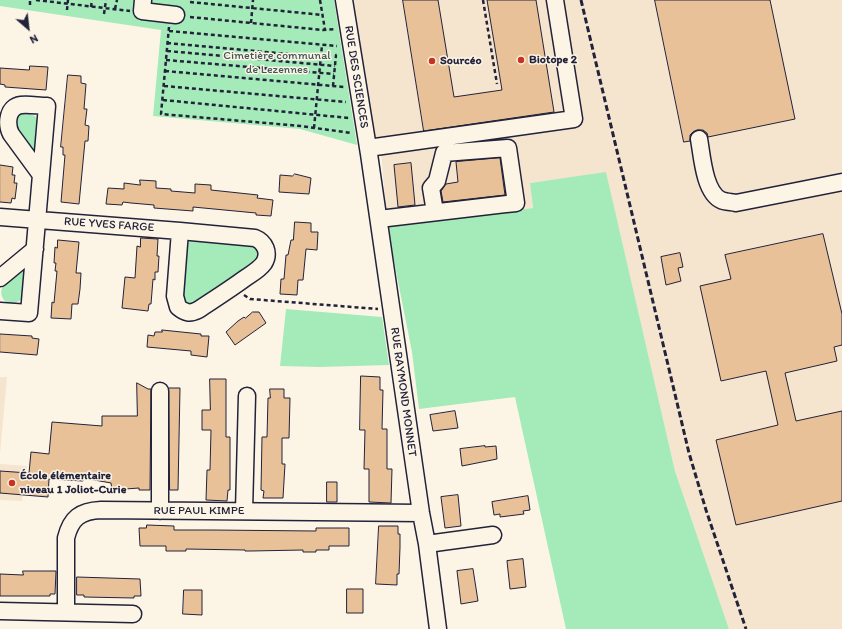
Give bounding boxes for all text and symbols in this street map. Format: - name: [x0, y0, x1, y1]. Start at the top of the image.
- north arrow: [8, 8, 48, 48]
- street label: RUE DES SCIENCES: [341, 25, 371, 129]
- text: N: [28, 32, 40, 47]
- park label: Cimetière communal de Lezennes: [223, 49, 331, 77]
- place label: Biotope 2: [529, 53, 577, 67]
- place label: Sourcéo: [440, 54, 481, 68]
- marker: Biotope 2: [516, 55, 526, 65]
- marker: Sourcéo: [427, 56, 437, 66]
- street label: RUE YVES FARGE: [63, 215, 155, 235]
- street label: RUE RAYMOND MONNET: [387, 326, 419, 458]
- place label: École élémentaire niveau 1 Joliot-Curie: [20, 469, 126, 497]
- marker: École élémentaire niveau 1 Joliot-Curie: [7, 478, 17, 488]
- street label: RUE PAUL KIMPE: [153, 504, 245, 518]

